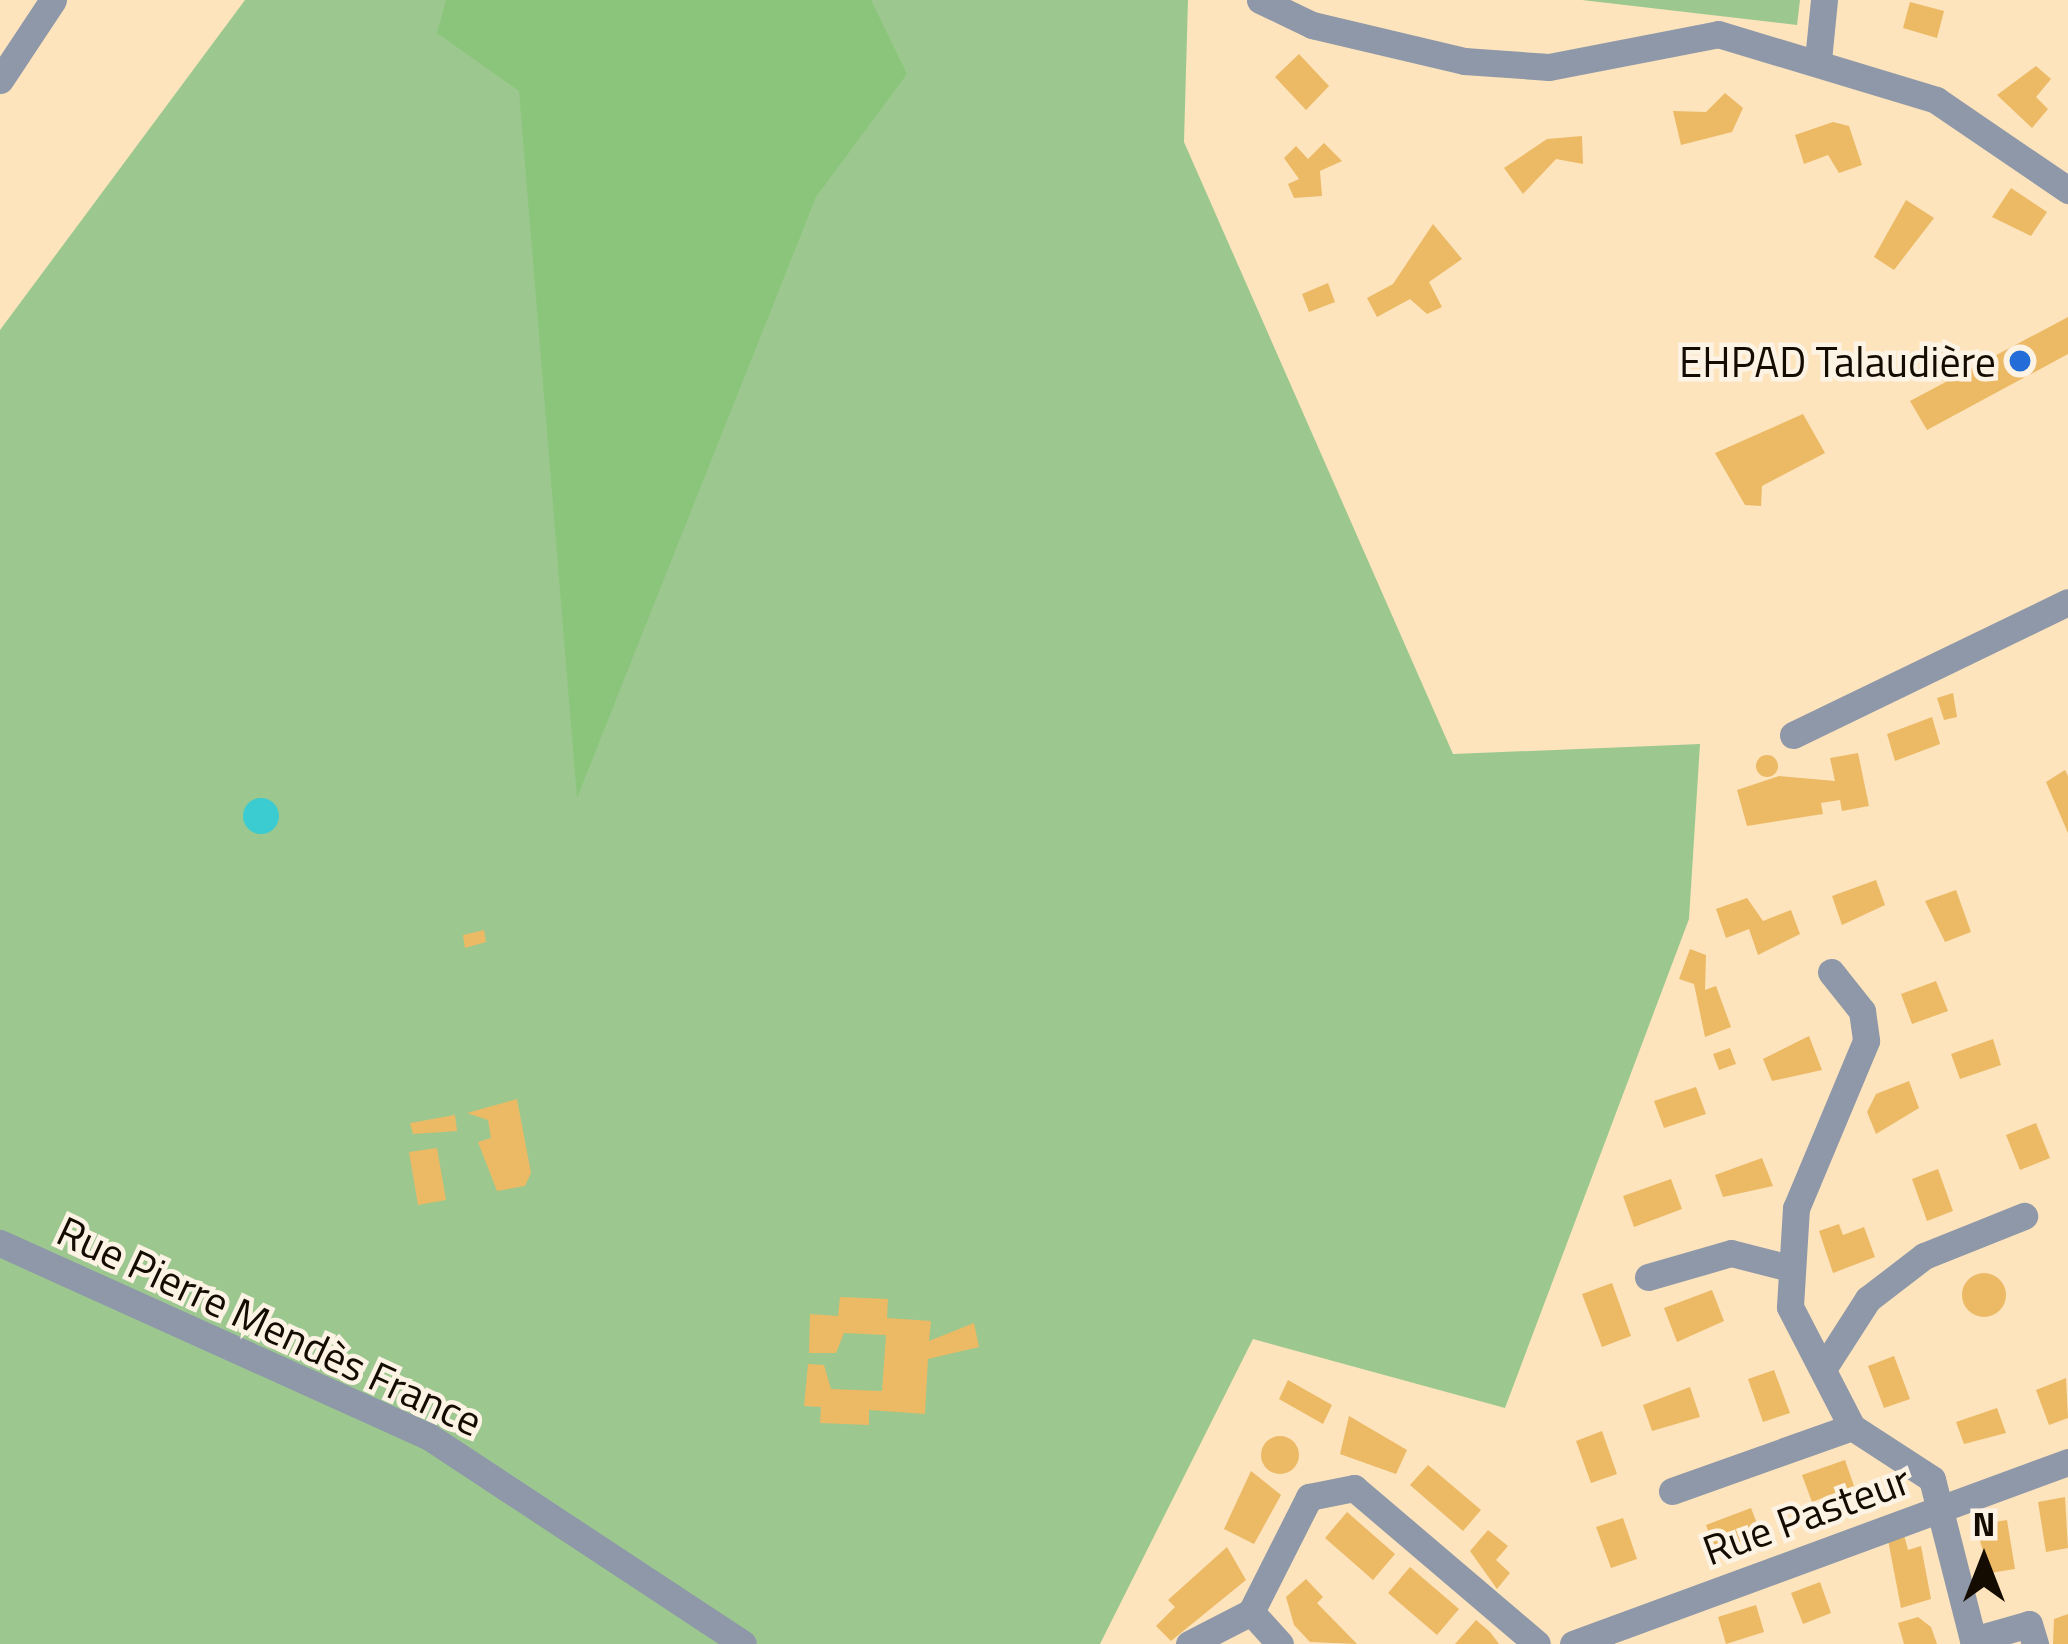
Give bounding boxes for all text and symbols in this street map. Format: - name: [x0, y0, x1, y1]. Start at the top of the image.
- place label: EHPAD Talaudière: [1679, 336, 1996, 386]
- marker: EHPAD Talaudière: [2007, 348, 2033, 374]
- street label: Rue Pierre Mendès France: [50, 1204, 490, 1446]
- street label: Rue Pasteur: [1696, 1453, 1916, 1575]
- text: N: [1973, 1499, 1995, 1549]
- north arrow: [1924, 1500, 2044, 1620]

